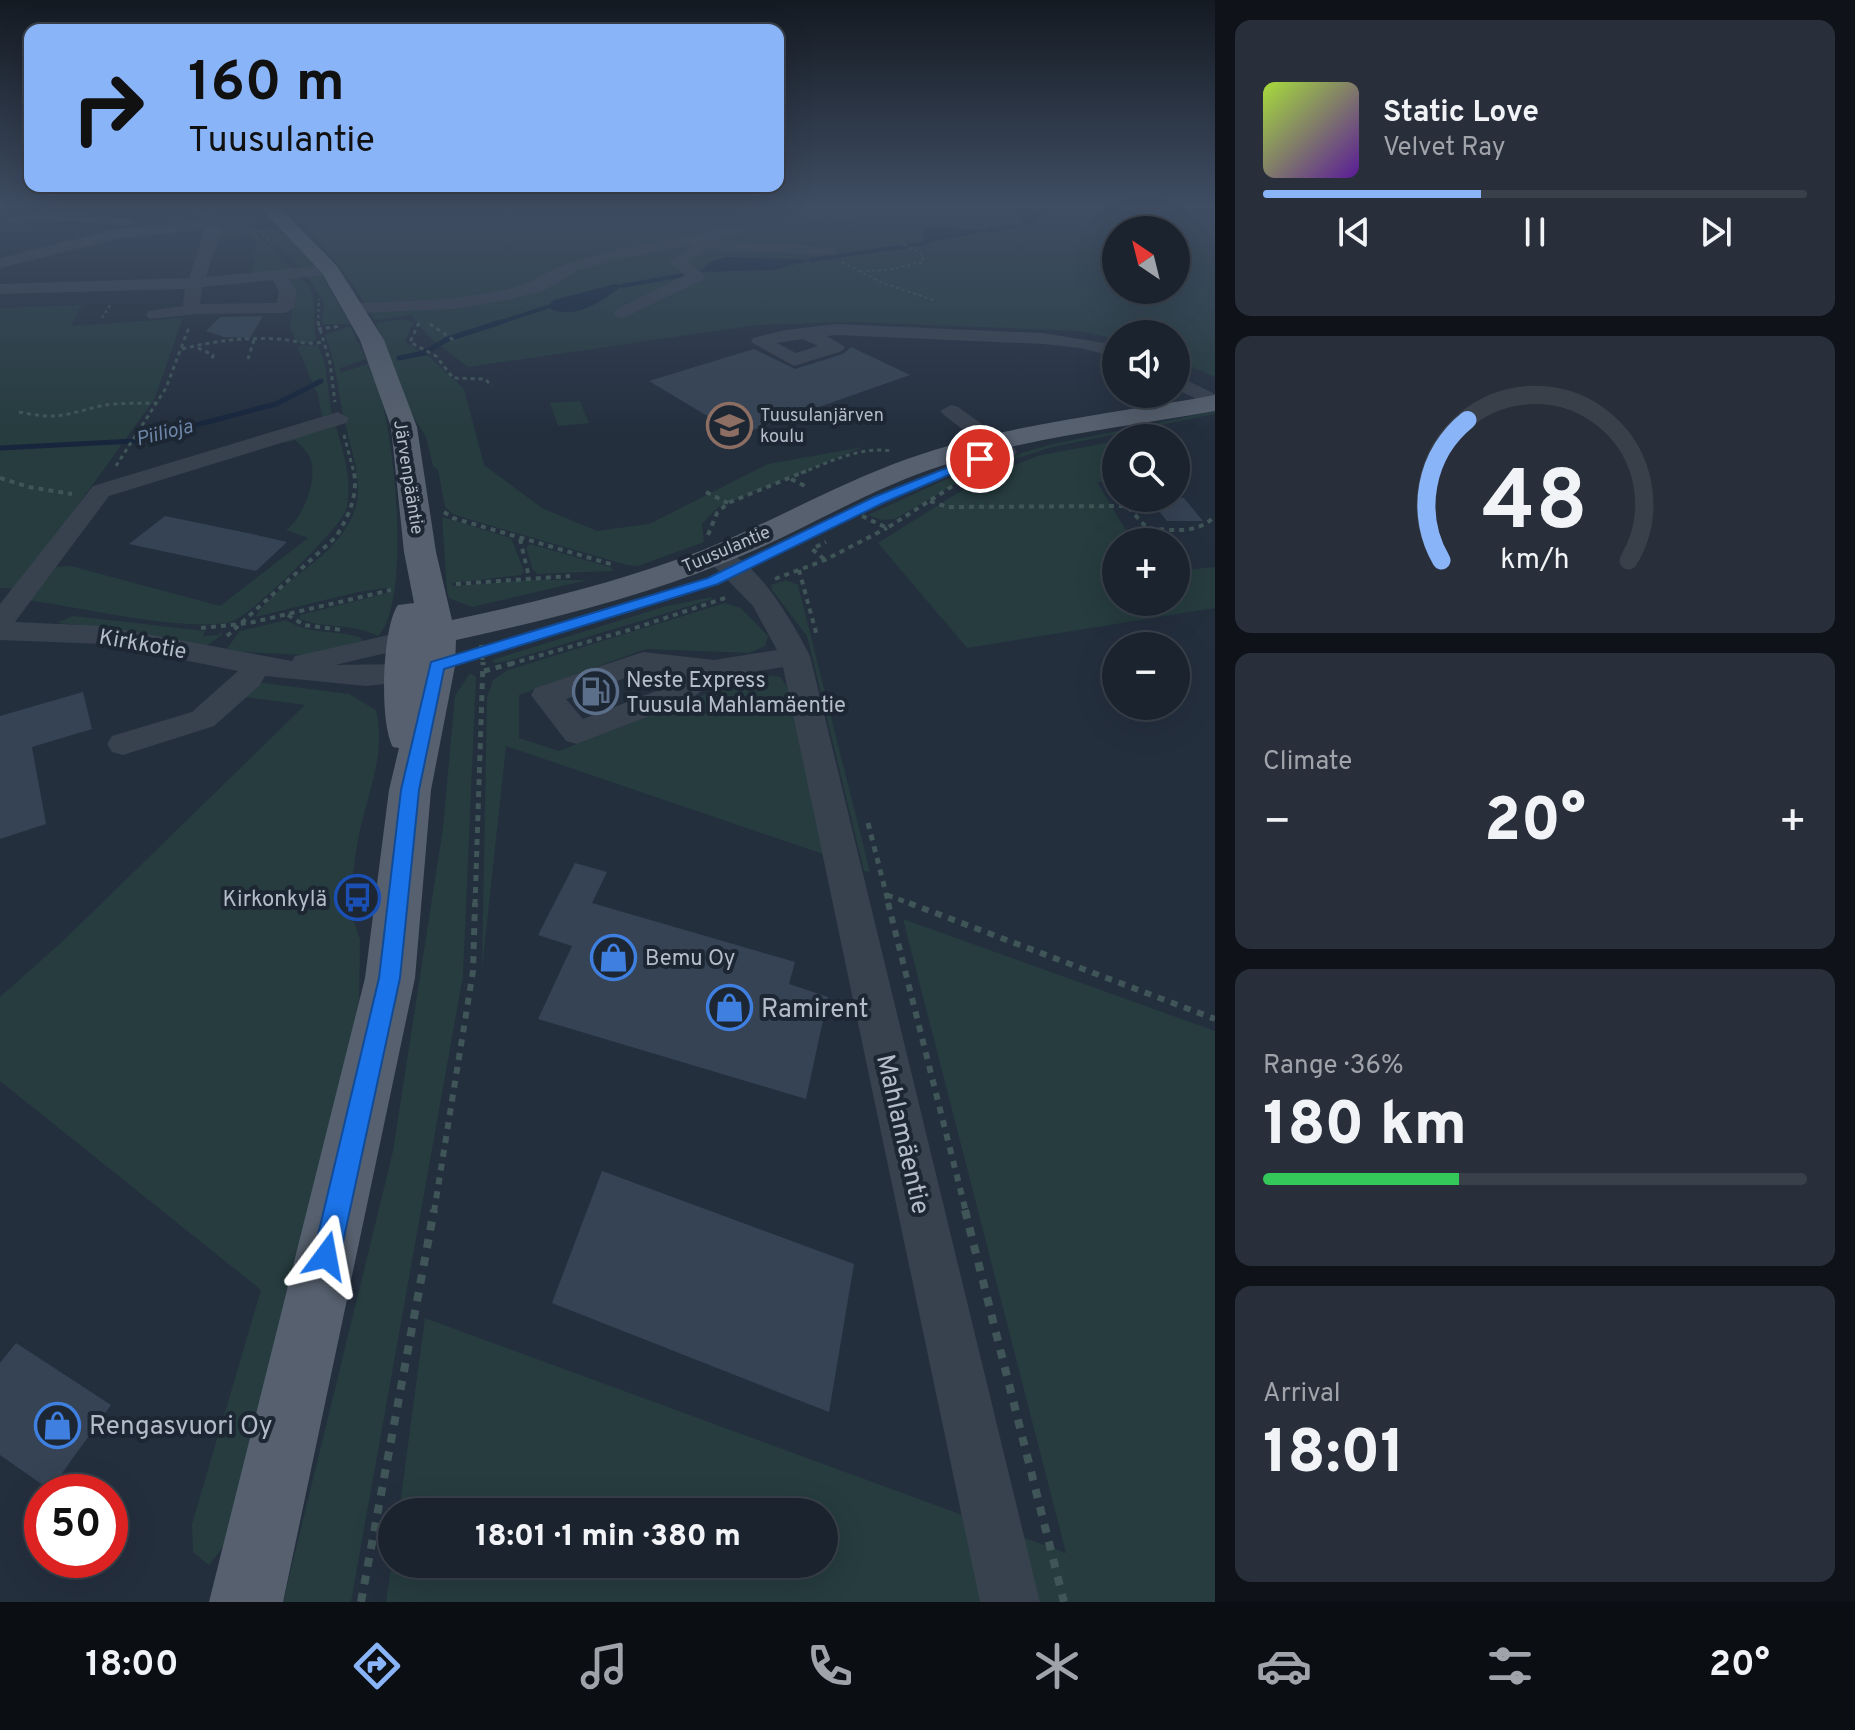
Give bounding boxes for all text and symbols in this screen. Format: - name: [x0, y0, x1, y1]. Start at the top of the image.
- text: 160 m: [188, 50, 345, 120]
- icon: right: [56, 56, 160, 160]
- text: Static Love: [1383, 95, 1539, 132]
- text: Tuusulantie: [188, 119, 375, 165]
- text: Velvet Ray: [1383, 132, 1506, 165]
- icon: previous: [1332, 210, 1376, 254]
- icon: pause: [1513, 210, 1557, 254]
- icon: next: [1694, 210, 1738, 254]
- north arrow: [1102, 216, 1190, 304]
- map controls: [1102, 216, 1190, 720]
- button: sound: [1102, 320, 1190, 408]
- school or university icon: Tuusulanjärven koulu: [705, 401, 753, 449]
- place label: Tuusulanjärven koulu: [760, 405, 884, 449]
- water label: Piilioja: [133, 414, 196, 454]
- street label: Järvenpääntie: [387, 418, 428, 536]
- button: search: [1102, 424, 1190, 512]
- pin: [946, 425, 1014, 493]
- icon: arrive: [958, 437, 1002, 481]
- text: 48: [1482, 453, 1588, 558]
- street label: Tuusulantie: [679, 522, 774, 579]
- button: +: [1102, 528, 1190, 616]
- text: km/h: [1500, 543, 1570, 579]
- street label: Kirkkotie: [97, 624, 189, 666]
- button: −: [1102, 632, 1190, 720]
- fuel station icon: Neste Express Tuusula Mahlamäentie: [571, 668, 619, 716]
- place label: Neste Express Tuusula Mahlamäentie: [626, 668, 846, 720]
- text: Climate: [1263, 746, 1352, 779]
- text: 20°: [1484, 786, 1586, 862]
- text: −: [1263, 796, 1291, 852]
- text: +: [1779, 796, 1807, 852]
- bus stop icon: Kirkonkylä: [334, 874, 382, 922]
- place label: Kirkonkylä: [223, 887, 327, 914]
- shop icon: Bemu Oy: [590, 933, 638, 981]
- place label: Bemu Oy: [645, 946, 735, 973]
- shop icon: Ramirent: [706, 984, 754, 1032]
- place label: Ramirent: [761, 994, 868, 1027]
- text: Range · 36%: [1263, 1050, 1404, 1083]
- street label: Mahlamäentie: [867, 1051, 936, 1218]
- text: 180 km: [1263, 1090, 1467, 1166]
- position arrow: [284, 1214, 368, 1298]
- text: Arrival: [1263, 1378, 1341, 1411]
- shop icon: Rengasvuori Oy: [34, 1401, 82, 1449]
- place label: Rengasvuori Oy: [89, 1411, 273, 1444]
- text: 18:01: [1263, 1418, 1405, 1494]
- speed limit sign: 50: [24, 1474, 128, 1578]
- text: 18:01 · 1 min · 380 m: [475, 1519, 741, 1556]
- icon: directions: [349, 1638, 405, 1694]
- icon: music: [576, 1638, 632, 1694]
- icon: phone: [802, 1638, 858, 1694]
- icon: climate: [1029, 1638, 1085, 1694]
- icon: car: [1256, 1638, 1312, 1694]
- icon: filters: [1482, 1638, 1538, 1694]
- text: 18:00: [85, 1643, 179, 1689]
- text: 20°: [1709, 1643, 1770, 1689]

